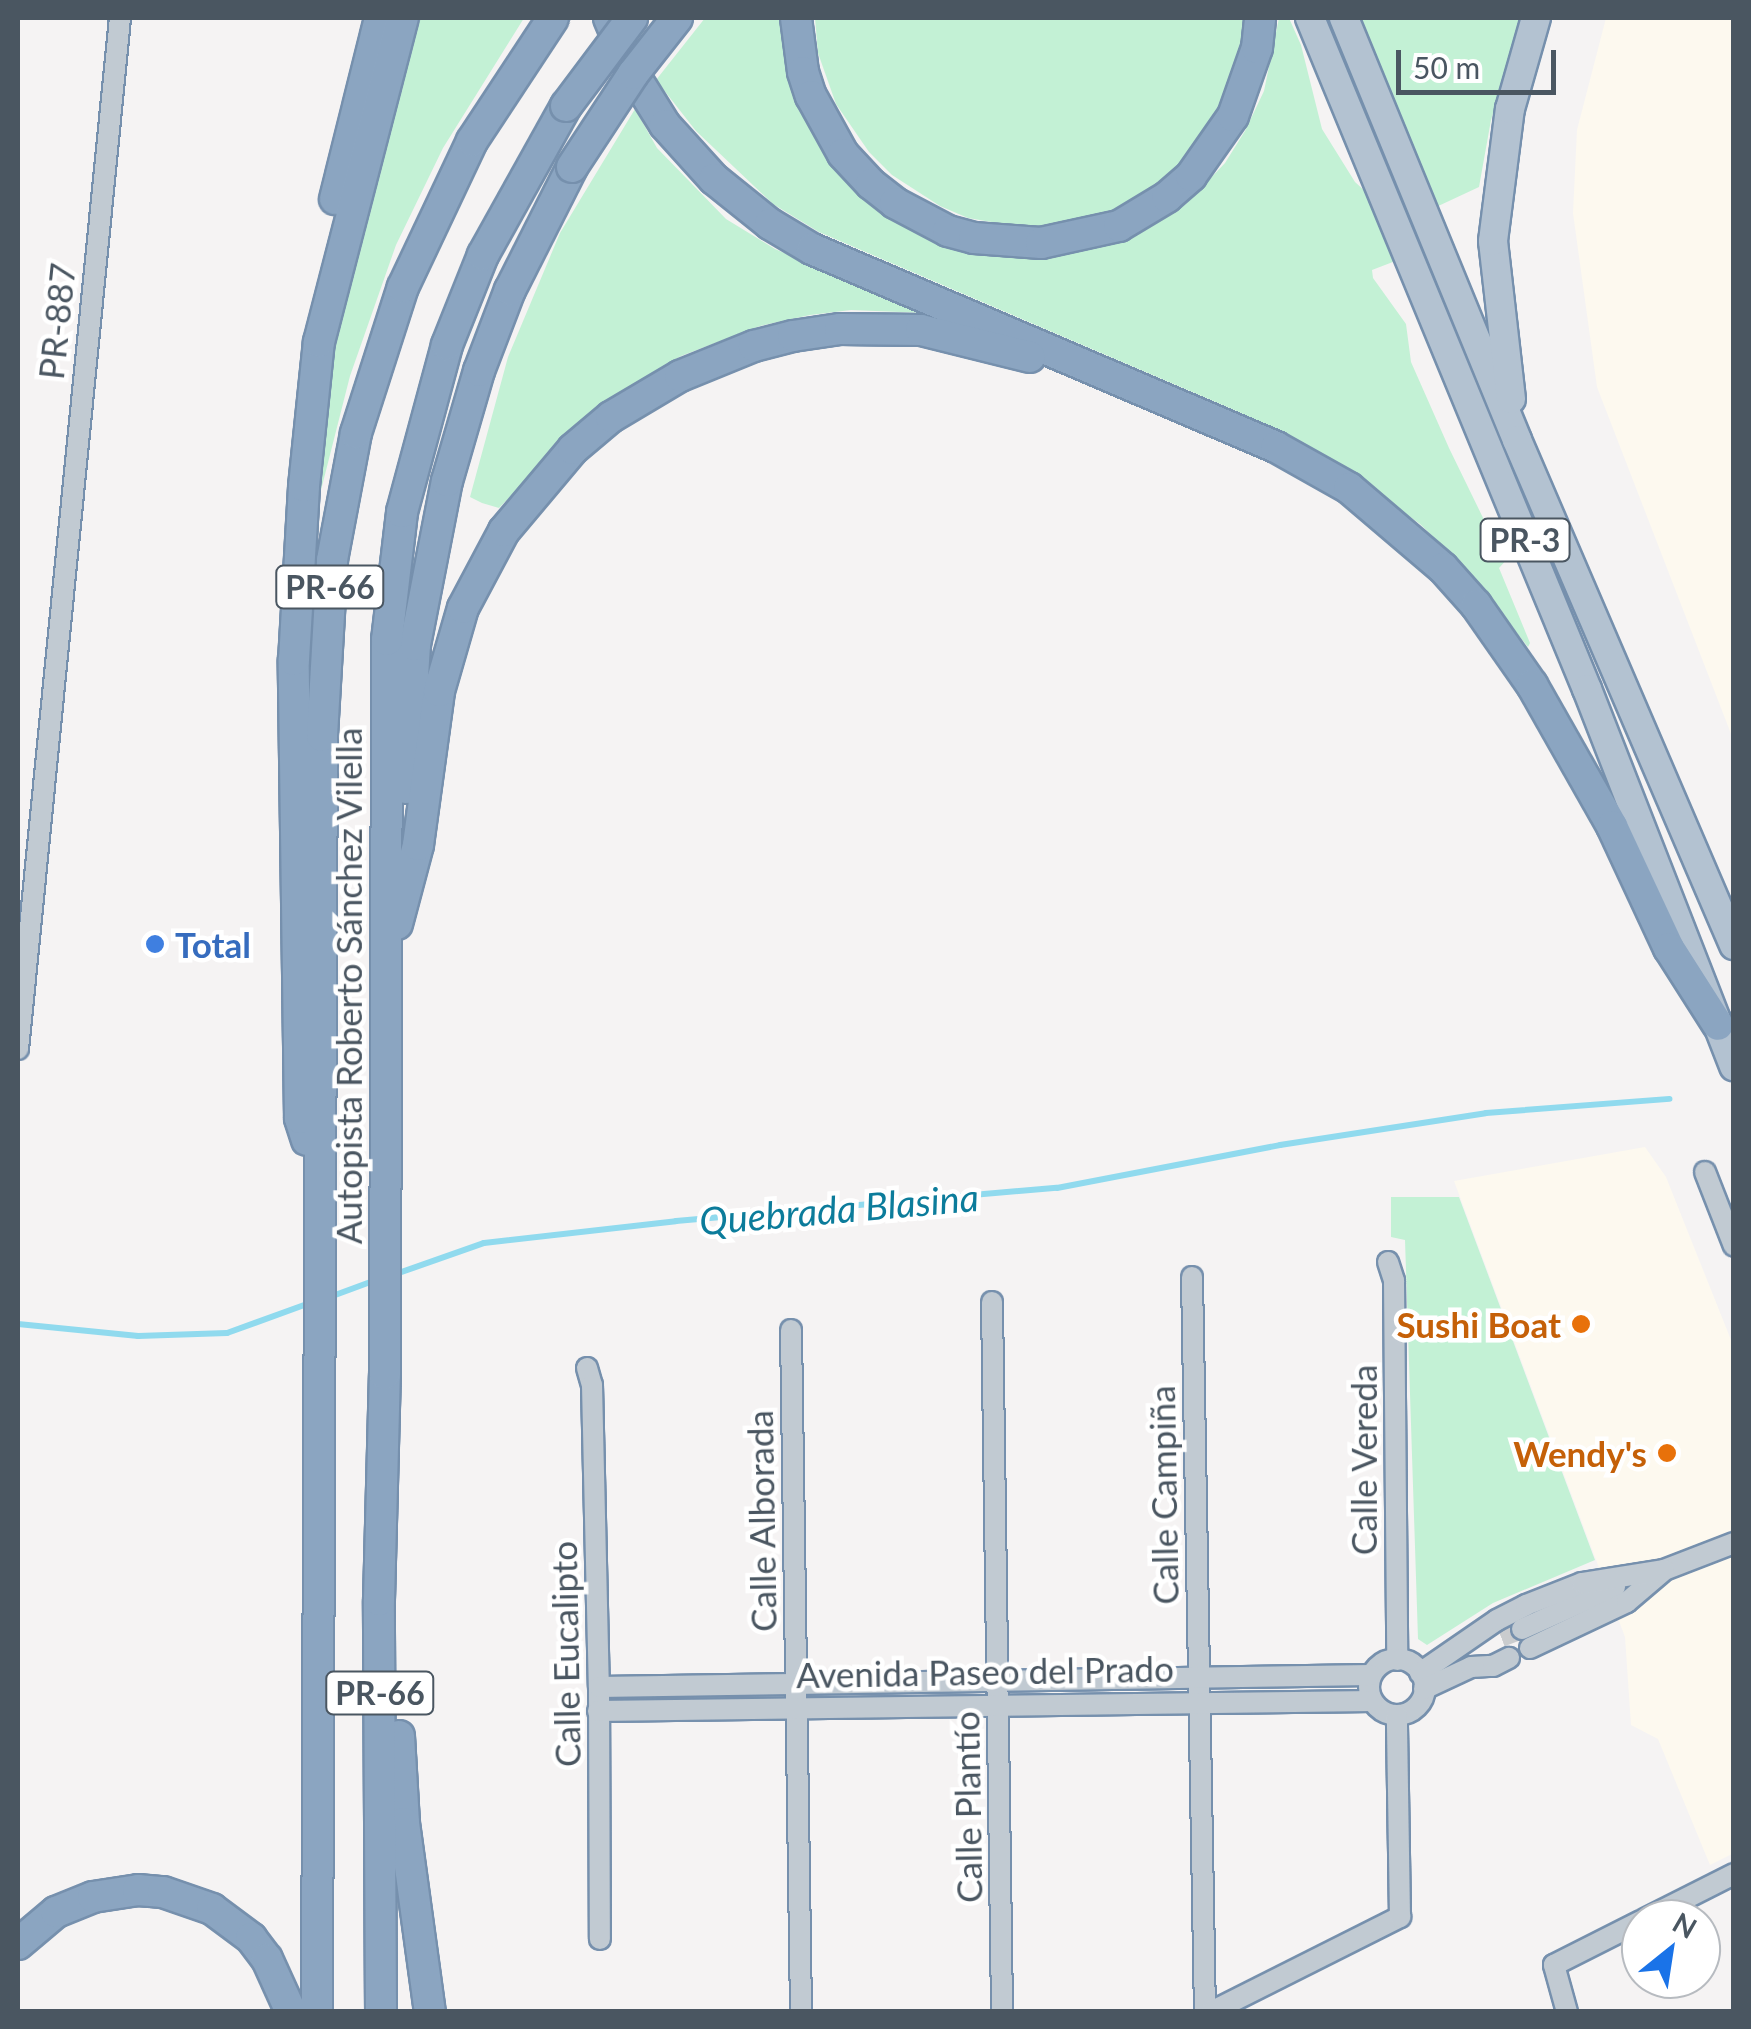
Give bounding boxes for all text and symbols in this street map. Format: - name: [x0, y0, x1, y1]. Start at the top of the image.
- scale bar: [1401, 30, 1561, 92]
- text: 50 m: [1413, 49, 1480, 85]
- street label: PR-887: [29, 261, 83, 381]
- road number: PR-3: [1478, 513, 1572, 567]
- road number: PR-66: [275, 560, 385, 614]
- street label: Autopista Roberto Sánchez Vilella: [327, 727, 369, 1245]
- place label: Total: [175, 923, 251, 965]
- marker: Total: [144, 933, 166, 955]
- water label: Quebrada Blasina: [697, 1174, 981, 1244]
- place label: Sushi Boat: [1396, 1303, 1561, 1345]
- marker: Sushi Boat: [1570, 1313, 1592, 1335]
- street label: Calle Vereda: [1342, 1364, 1384, 1556]
- street label: Calle Campiña: [1140, 1385, 1186, 1605]
- street label: Calle Alborada: [738, 1409, 784, 1633]
- place label: Wendy's: [1513, 1432, 1647, 1474]
- marker: Wendy's: [1656, 1442, 1678, 1464]
- street label: Calle Eucalipto: [542, 1541, 588, 1767]
- street label: Avenida Paseo del Prado: [796, 1647, 1174, 1695]
- road number: PR-66: [325, 1666, 435, 1720]
- street label: Calle Plantío: [944, 1711, 990, 1903]
- north arrow: [1621, 1899, 1721, 1999]
- text: N: [1667, 1905, 1703, 1945]

